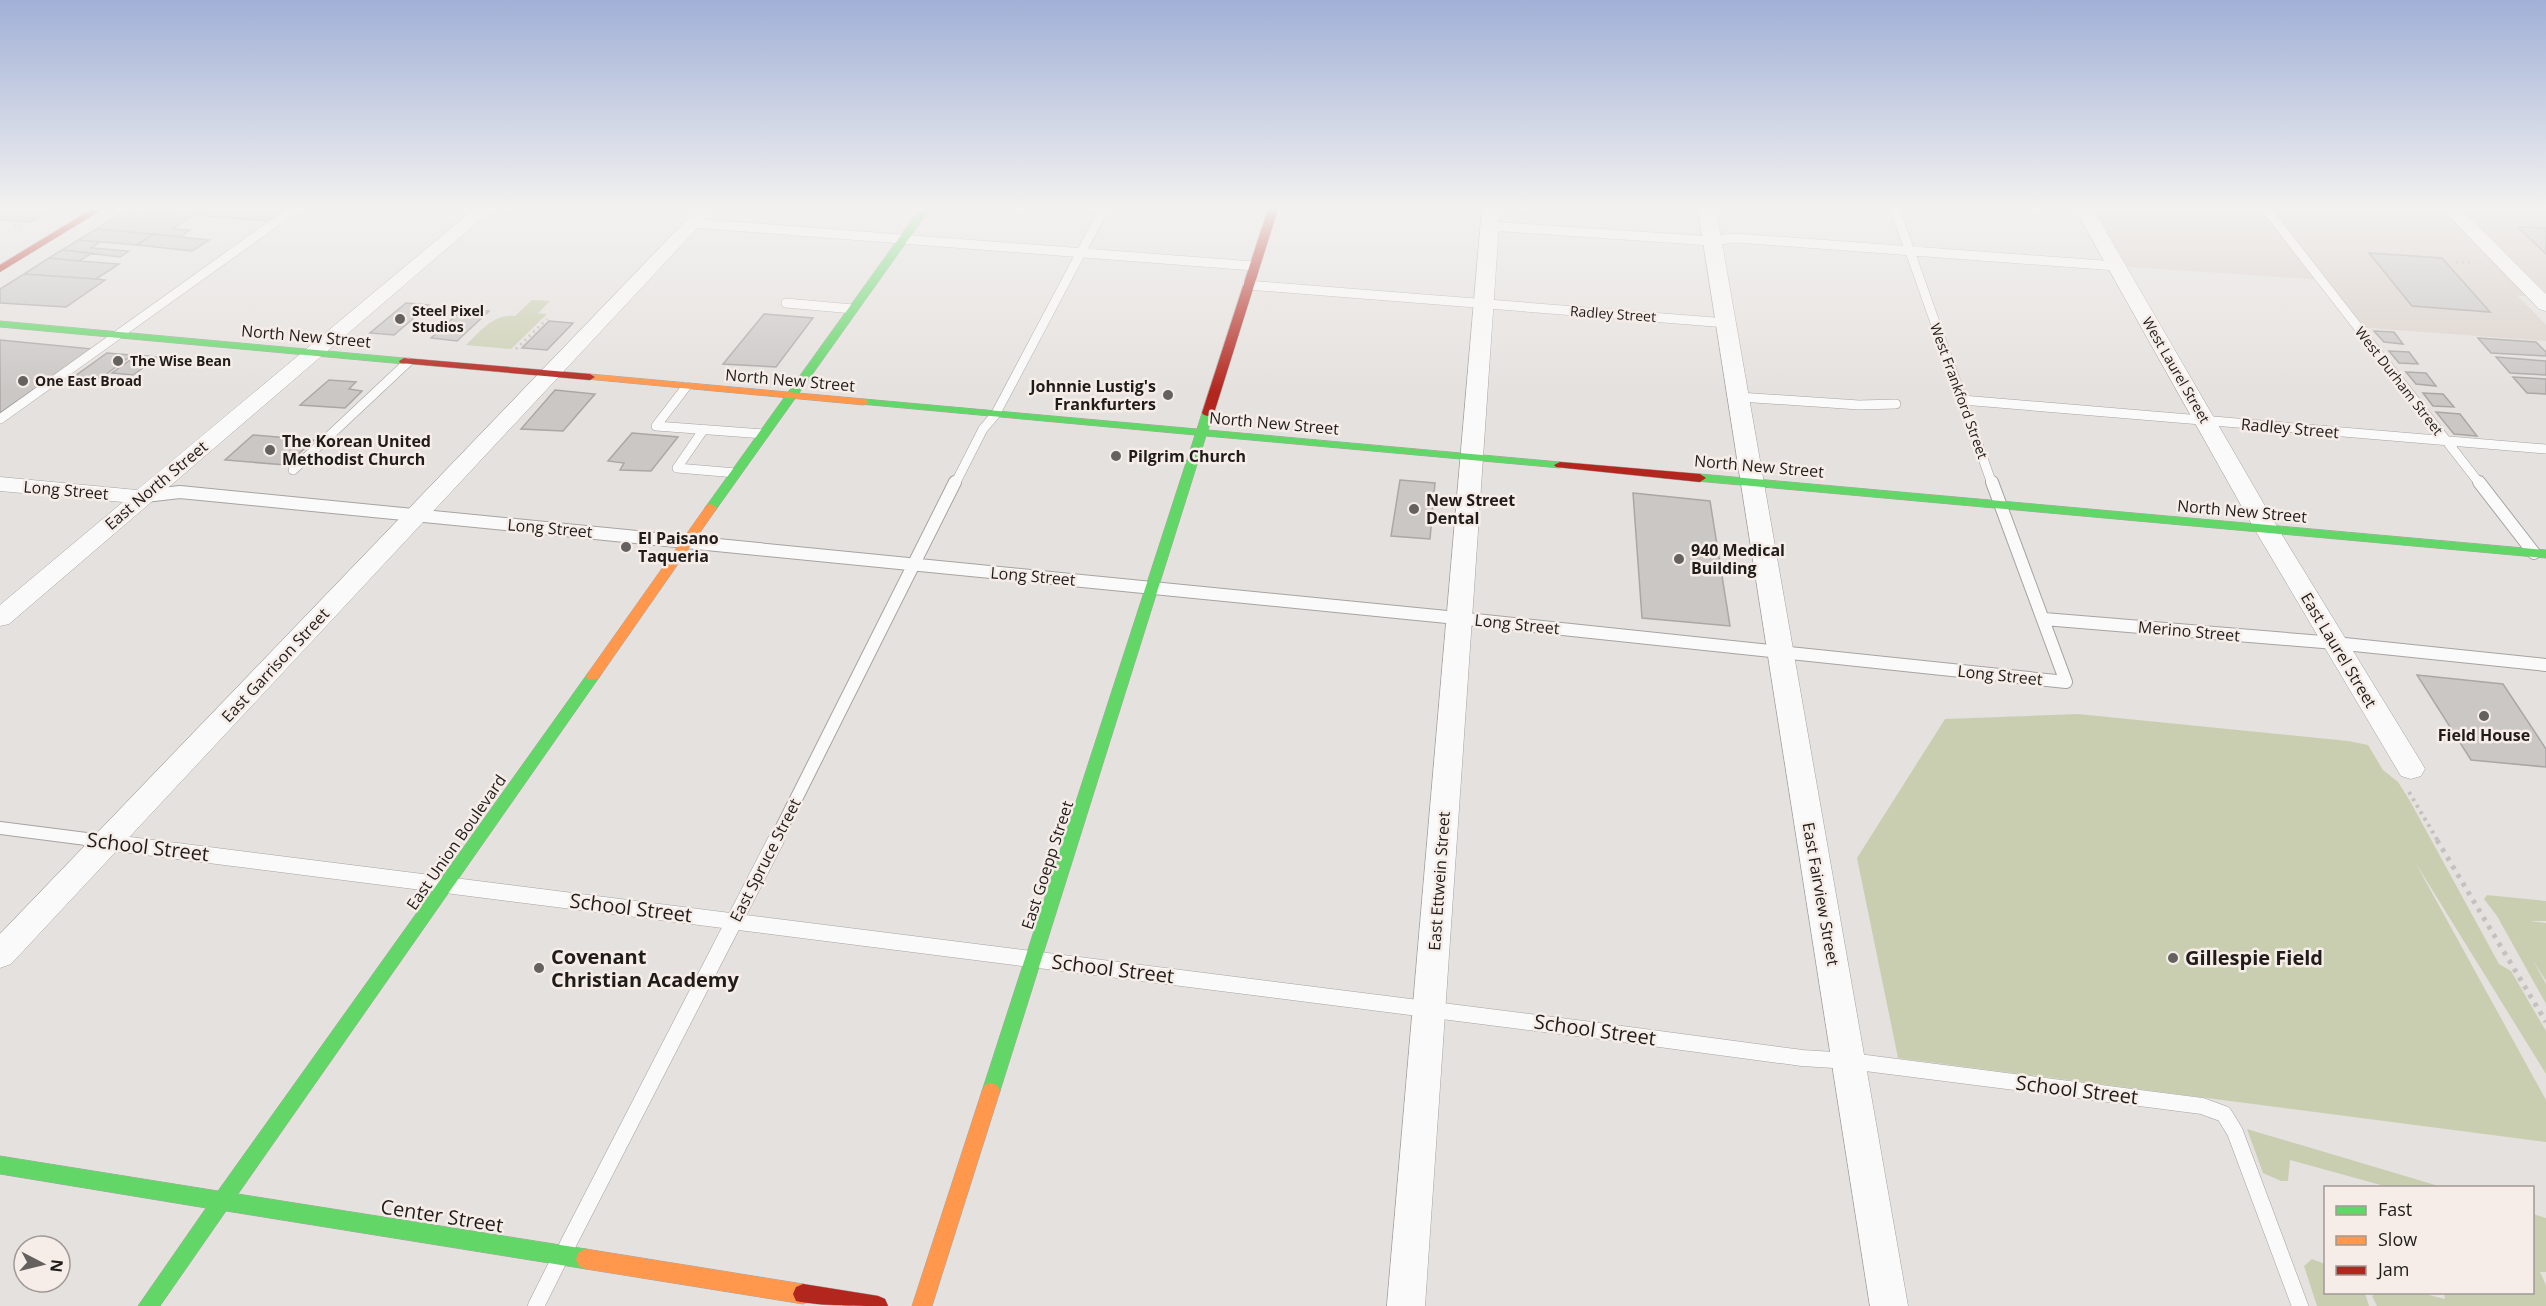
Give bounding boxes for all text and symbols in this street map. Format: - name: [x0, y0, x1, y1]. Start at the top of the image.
- place label: Steel Pixel Studios: [412, 301, 484, 336]
- street label: Radley Street: [1569, 301, 1657, 326]
- marker: Steel Pixel Studios: [393, 312, 407, 326]
- street label: West Laurel Street: [2138, 313, 2215, 426]
- street label: North New Street: [240, 319, 372, 353]
- street label: West Frankford Street: [1926, 320, 1993, 461]
- street label: West Durham Street: [2351, 323, 2448, 439]
- place label: The Wise Bean: [130, 351, 231, 370]
- marker: The Wise Bean: [111, 354, 125, 368]
- street label: North New Street: [724, 363, 856, 397]
- place label: One East Broad: [35, 371, 142, 390]
- marker: One East Broad: [16, 374, 30, 388]
- place label: Johnnie Lustig's Frankfurters: [1028, 375, 1156, 415]
- marker: Johnnie Lustig's Frankfurters: [1161, 388, 1175, 402]
- street label: North New Street: [1208, 406, 1340, 440]
- street label: Radley Street: [2240, 413, 2340, 443]
- place label: The Korean United Methodist Church: [282, 430, 431, 470]
- street label: East North Street: [100, 435, 212, 535]
- marker: The Korean United Methodist Church: [263, 443, 277, 457]
- place label: Pilgrim Church: [1128, 445, 1246, 467]
- marker: Pilgrim Church: [1109, 449, 1123, 463]
- street label: North New Street: [1693, 449, 1825, 483]
- street label: Long Street: [23, 475, 110, 505]
- place label: New Street Dental: [1426, 489, 1515, 529]
- street label: North New Street: [2176, 494, 2308, 528]
- marker: New Street Dental: [1407, 502, 1421, 516]
- street label: Long Street: [507, 513, 594, 543]
- place label: El Paisano Taqueria: [638, 527, 719, 567]
- place label: 940 Medical Building: [1691, 539, 1785, 579]
- marker: El Paisano Taqueria: [619, 540, 633, 554]
- marker: 940 Medical Building: [1672, 552, 1686, 566]
- street label: Long Street: [990, 561, 1077, 591]
- street label: East Laurel Street: [2296, 588, 2382, 712]
- street label: East Garrison Street: [216, 603, 334, 727]
- street label: Long Street: [1473, 609, 1561, 639]
- street label: Merino Street: [2137, 616, 2241, 646]
- street label: Long Street: [1956, 660, 2044, 690]
- marker: Field House: [2477, 709, 2491, 723]
- place label: Field House: [2438, 724, 2530, 746]
- street label: East Union Boulevard: [401, 770, 511, 914]
- street label: East Spruce Street: [724, 794, 806, 925]
- street label: East Goepp Street: [1016, 798, 1078, 932]
- street label: East Ettwein Street: [1423, 810, 1455, 951]
- street label: East Fairview Street: [1798, 821, 1844, 968]
- street label: School Street: [85, 826, 211, 867]
- street label: School Street: [568, 887, 694, 928]
- place label: Covenant Christian Academy: [551, 943, 739, 993]
- place label: Gillespie Field: [2185, 944, 2323, 971]
- street label: School Street: [1050, 948, 1176, 989]
- marker: Gillespie Field: [2166, 951, 2180, 965]
- marker: Covenant Christian Academy: [532, 961, 546, 975]
- street label: School Street: [1532, 1008, 1658, 1051]
- street label: School Street: [2014, 1069, 2140, 1110]
- legend: [2324, 1186, 2534, 1294]
- street label: Center Street: [379, 1192, 505, 1239]
- text: Fast: [2378, 1197, 2412, 1221]
- text: Slow: [2378, 1227, 2417, 1251]
- north arrow: [12, 1234, 72, 1294]
- text: Jam: [2376, 1257, 2410, 1281]
- text: N: [45, 1258, 69, 1274]

